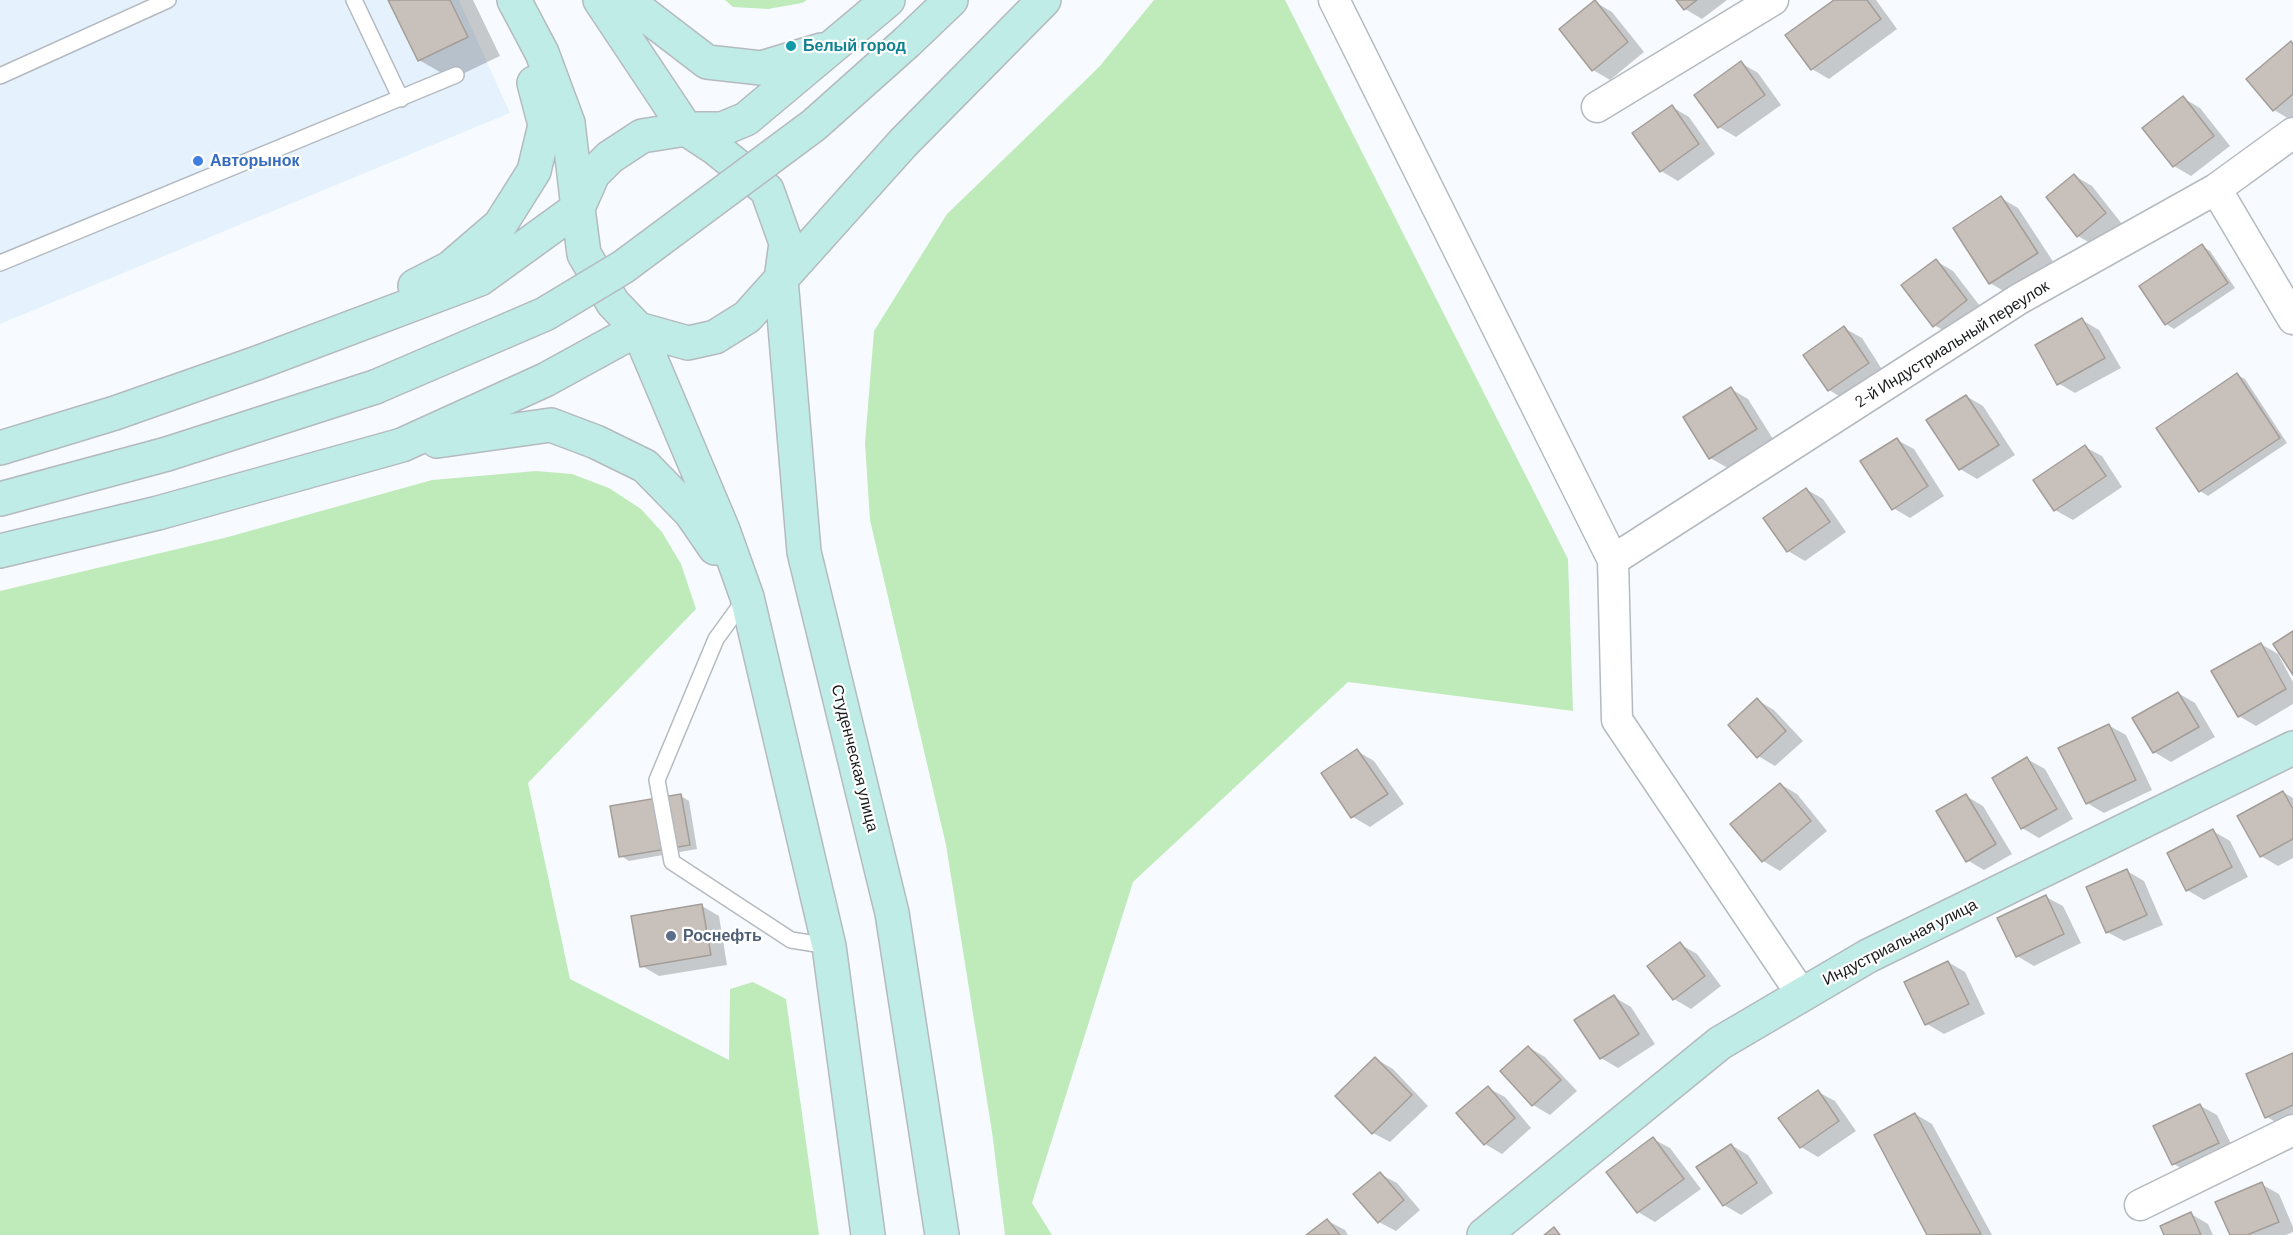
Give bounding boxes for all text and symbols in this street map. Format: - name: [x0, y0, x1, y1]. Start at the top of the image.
- place label: Белый город: [803, 36, 906, 56]
- marker: Белый город: [784, 39, 798, 53]
- place label: Авторынок: [210, 151, 299, 171]
- marker: Авторынок: [191, 154, 205, 168]
- street label: 2-й Индустриальный переулок: [1852, 276, 2052, 412]
- street label: Студенческая улица: [827, 682, 883, 834]
- street label: Индустриальная улица: [1820, 895, 1980, 989]
- place label: Роснефть: [683, 926, 762, 946]
- marker: Роснефть: [664, 929, 678, 943]

